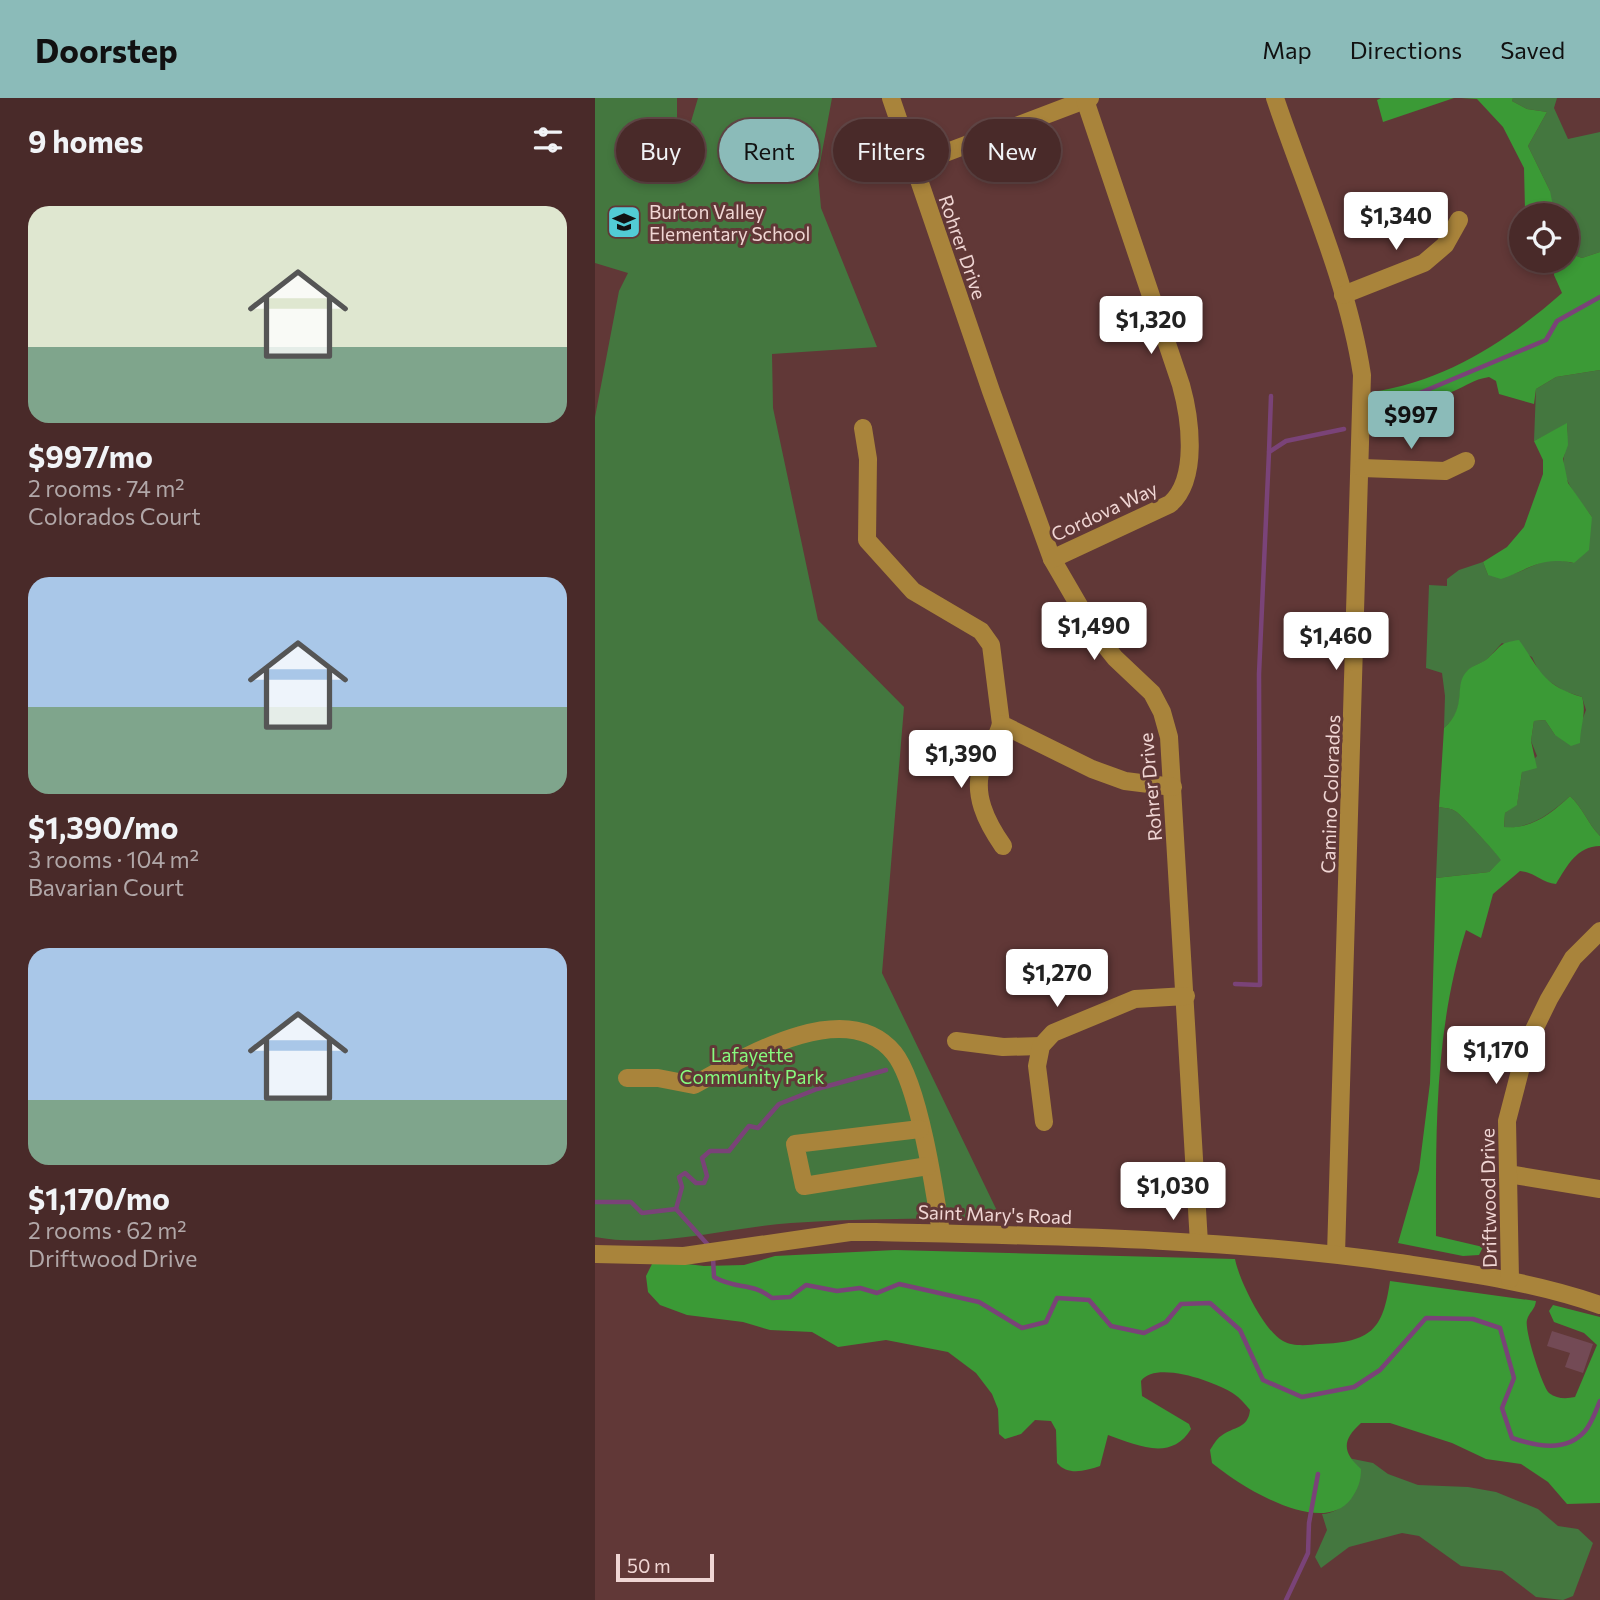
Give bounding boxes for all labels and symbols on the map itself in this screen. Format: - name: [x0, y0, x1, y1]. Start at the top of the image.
- street label: Rohrer Drive: [934, 192, 992, 302]
- pin: $1,340: [1339, 192, 1453, 252]
- place label: Burton Valley Elementary School: [649, 200, 810, 245]
- school or university icon: Burton Valley Elementary School: [605, 203, 643, 241]
- pin: $1,320: [1094, 296, 1208, 356]
- pin: $997: [1370, 392, 1452, 451]
- street label: Cordova Way: [1047, 476, 1161, 546]
- pin: $1,490: [1037, 602, 1151, 662]
- pin: $1,460: [1279, 612, 1393, 672]
- street label: Camino Colorados: [1316, 714, 1344, 874]
- pin: $1,390: [904, 730, 1018, 790]
- street label: Rohrer Drive: [1134, 732, 1166, 842]
- pin: $1,270: [1000, 950, 1114, 1009]
- pin: $1,170: [1439, 1026, 1553, 1086]
- park label: Lafayette Community Park: [680, 1043, 824, 1088]
- street label: Driftwood Drive: [1475, 1128, 1501, 1268]
- pin: $1,030: [1116, 1162, 1230, 1222]
- street label: Saint Mary's Road: [918, 1200, 1072, 1228]
- scale bar: [616, 1551, 714, 1583]

